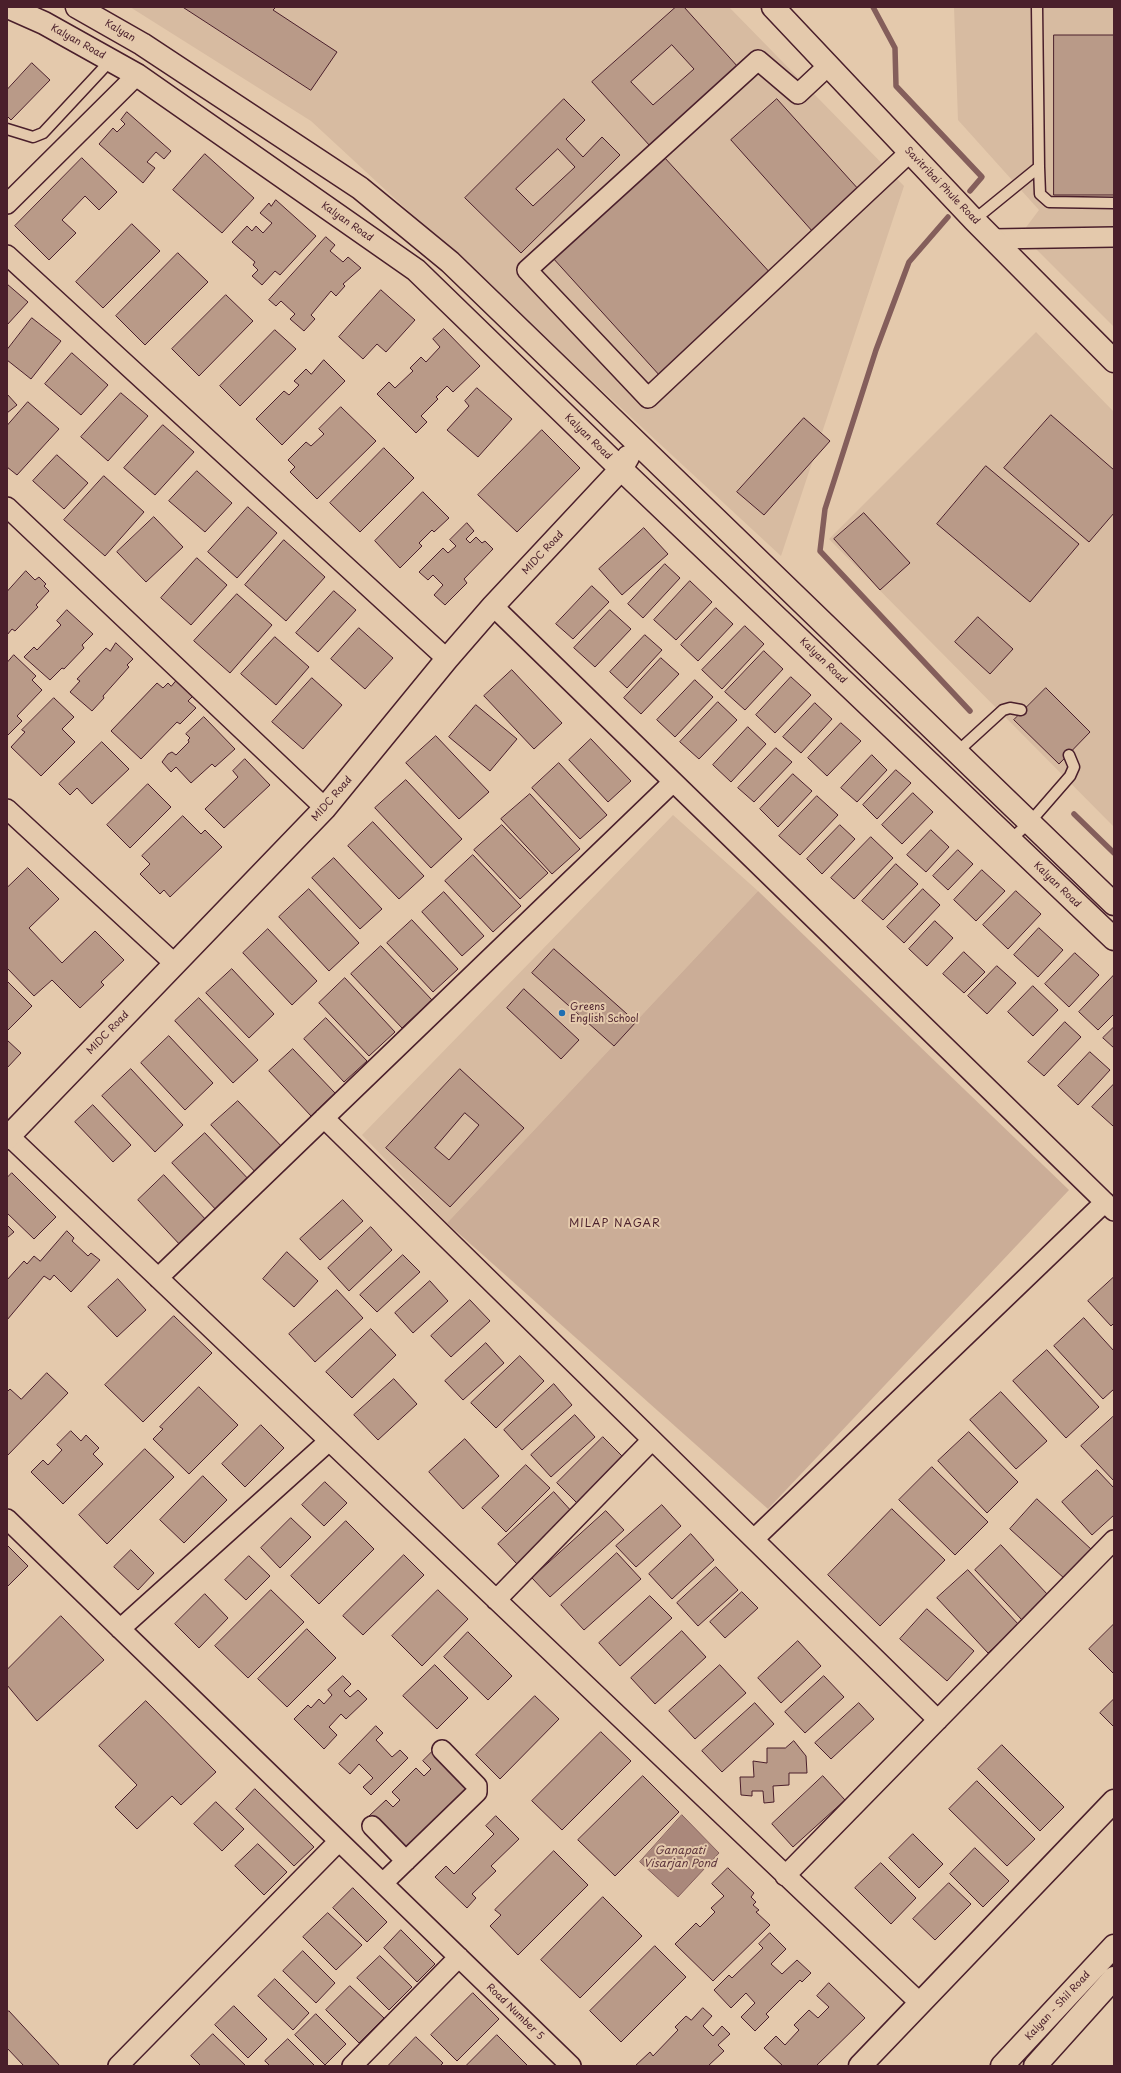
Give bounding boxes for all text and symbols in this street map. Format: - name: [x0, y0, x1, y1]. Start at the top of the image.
- street label: Kalyan: [103, 18, 137, 44]
- street label: Kalyan Road: [49, 22, 107, 62]
- street label: Savitribai Phule Road: [902, 145, 982, 227]
- street label: Kalyan Road: [319, 200, 375, 244]
- street label: Kalyan Road: [562, 412, 614, 462]
- street label: MIDC Road: [520, 529, 566, 577]
- street label: Kalyan Road: [797, 636, 849, 686]
- street label: MIDC Road: [309, 774, 355, 824]
- street label: Kalyan Road: [1031, 860, 1083, 910]
- place label: Greens English School: [570, 1001, 639, 1024]
- marker: Greens English School: [557, 1008, 567, 1018]
- street label: MIDC Road: [84, 1009, 132, 1057]
- district label: MILAP NAGAR: [569, 1217, 661, 1231]
- water label: Ganapati Visarjan Pond: [643, 1844, 717, 1870]
- street label: Kalyan - Shil Road: [1023, 1969, 1093, 2043]
- street label: Road Number 5: [484, 1982, 546, 2042]

